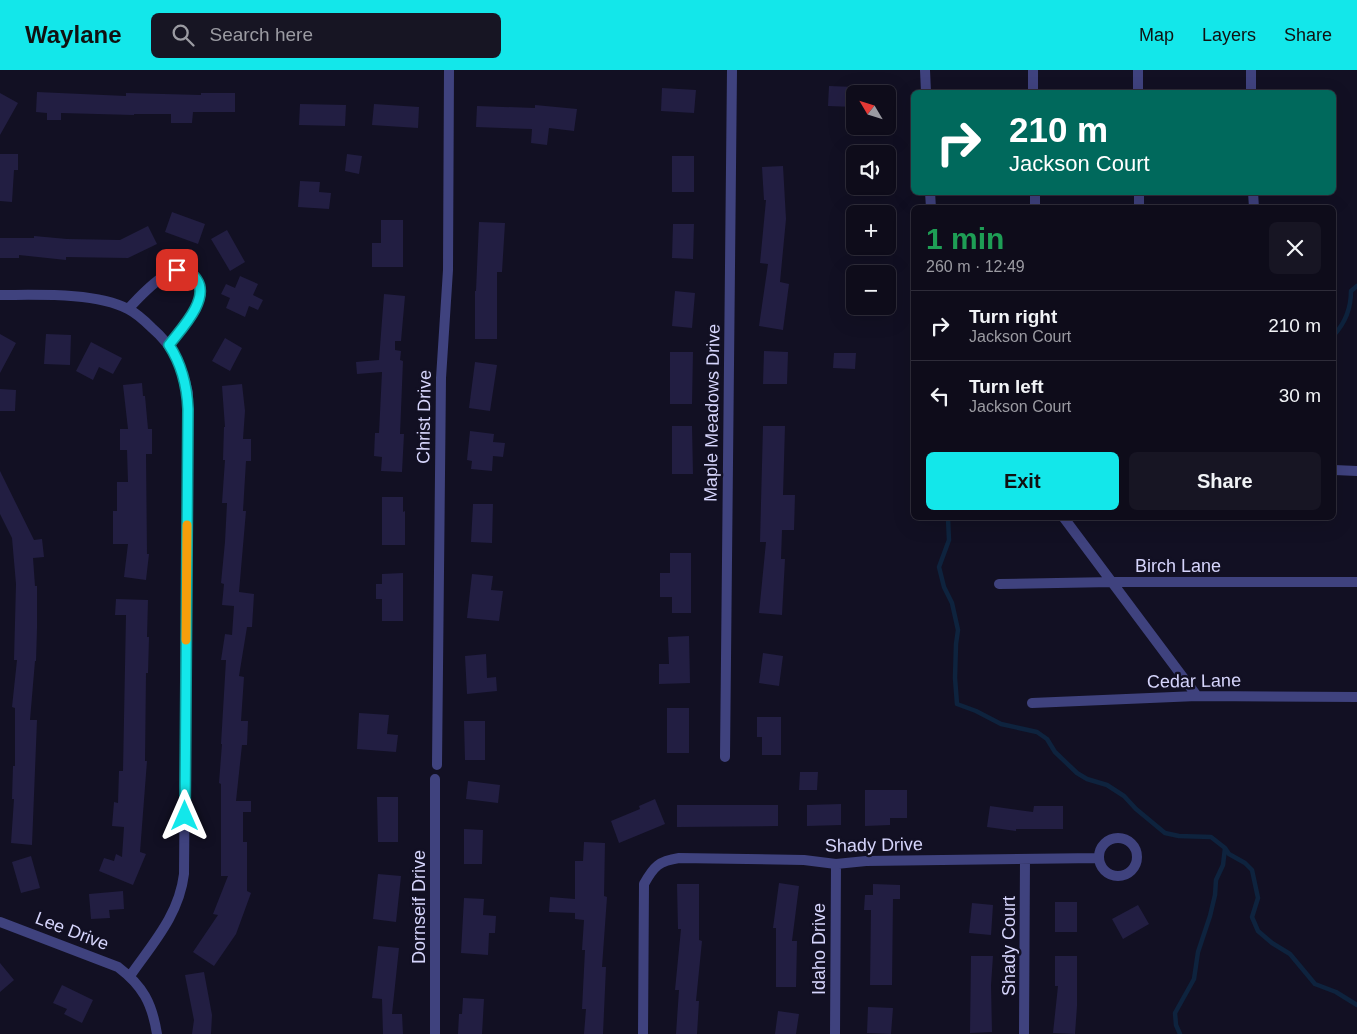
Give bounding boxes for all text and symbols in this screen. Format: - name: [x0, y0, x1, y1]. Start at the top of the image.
- search box: [151, 13, 501, 58]
- text: Waylane: [25, 21, 121, 48]
- icon: search: [169, 21, 197, 49]
- text: Search here: [209, 24, 313, 45]
- text: Map: [1139, 25, 1174, 45]
- text: Layers: [1202, 25, 1256, 45]
- text: Share: [1284, 25, 1332, 45]
- north arrow: [846, 85, 896, 135]
- map controls: [846, 85, 896, 315]
- icon: right: [926, 110, 991, 175]
- text: 210 m: [1009, 110, 1108, 149]
- button: sound: [846, 145, 896, 195]
- text: Jackson Court: [1009, 151, 1150, 176]
- button: +: [846, 205, 896, 255]
- text: 1 min: [926, 222, 1004, 255]
- button: close: [1269, 222, 1321, 274]
- pin: [156, 249, 198, 291]
- icon: arrive: [163, 256, 191, 284]
- text: 260 m · 12:49: [926, 258, 1025, 275]
- button: −: [846, 265, 896, 315]
- text: Turn right: [969, 306, 1057, 327]
- icon: right: [926, 312, 954, 340]
- text: 210 m: [1268, 315, 1321, 336]
- street label: Maple Meadows Drive: [700, 324, 724, 502]
- text: Jackson Court: [969, 328, 1071, 345]
- street label: Christ Drive: [413, 370, 435, 464]
- text: Turn left: [969, 376, 1044, 397]
- icon: left: [926, 382, 954, 410]
- text: 30 m: [1279, 385, 1321, 406]
- text: Jackson Court: [969, 398, 1071, 415]
- button: Exit: [926, 452, 1119, 510]
- button: Share: [1129, 452, 1321, 510]
- street label: Birch Lane: [1135, 556, 1221, 576]
- street label: Cedar Lane: [1147, 670, 1241, 692]
- position arrow: [158, 789, 210, 841]
- street label: Shady Drive: [825, 834, 923, 856]
- street label: Dornseif Drive: [409, 850, 429, 964]
- street label: Shady Court: [999, 896, 1019, 996]
- street label: Idaho Drive: [809, 903, 829, 995]
- street label: Lee Drive: [32, 908, 112, 954]

